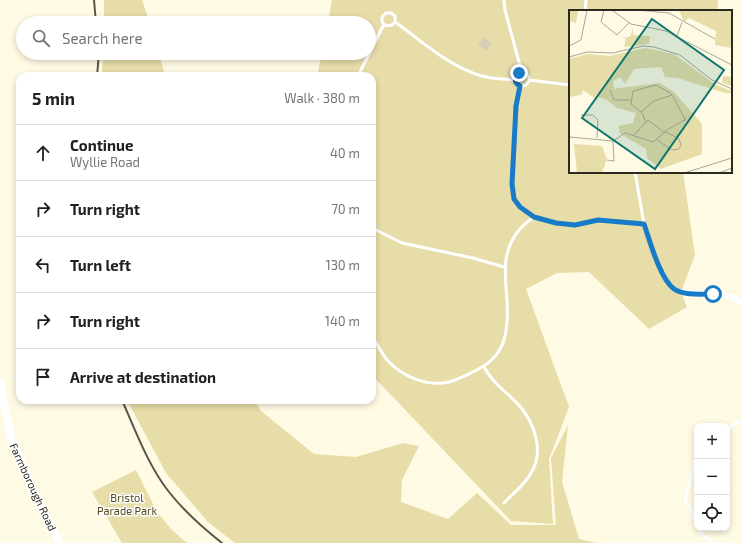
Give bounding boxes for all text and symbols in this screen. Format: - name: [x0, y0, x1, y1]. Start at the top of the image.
- inset map: [569, 10, 732, 173]
- search box: [16, 16, 376, 60]
- icon: search: [30, 27, 52, 49]
- text: Search here: [62, 29, 143, 47]
- route end: [510, 64, 528, 82]
- text: 5 min: [32, 88, 75, 108]
- text: Walk · 380 m: [284, 90, 360, 106]
- text: Continue: [70, 136, 133, 154]
- icon: ahead: [32, 142, 54, 164]
- text: 40 m: [330, 145, 360, 161]
- text: Wyllie Road: [70, 154, 140, 170]
- icon: right: [32, 198, 54, 220]
- text: Turn right: [70, 200, 140, 218]
- text: 70 m: [331, 201, 360, 217]
- icon: left: [32, 254, 54, 276]
- text: Turn left: [70, 256, 131, 274]
- text: 130 m: [325, 257, 360, 273]
- route start: [704, 285, 722, 303]
- icon: right: [32, 310, 54, 332]
- text: Turn right: [70, 312, 140, 330]
- text: 140 m: [325, 313, 360, 329]
- icon: arrive: [32, 366, 54, 388]
- text: Arrive at destination: [70, 368, 216, 386]
- map controls: [694, 423, 730, 531]
- button: +: [694, 423, 730, 459]
- street label: Farmborough Road: [7, 441, 60, 533]
- button: −: [694, 459, 730, 495]
- park label: Bristol Parade Park: [97, 491, 157, 517]
- button: locate: [694, 495, 730, 531]

